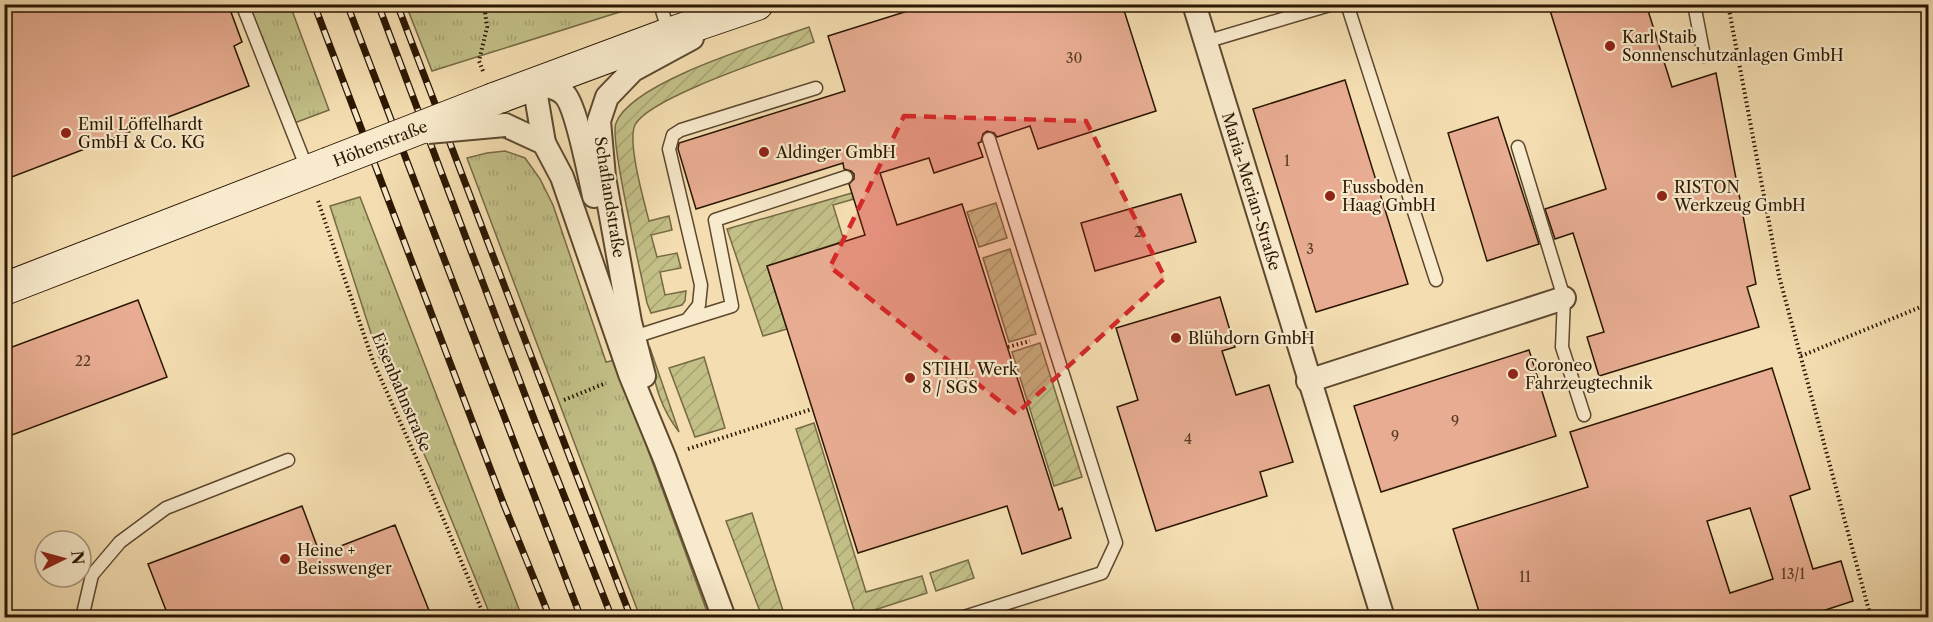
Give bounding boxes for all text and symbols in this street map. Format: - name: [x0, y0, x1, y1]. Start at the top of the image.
- place label: Karl Staib Sonnenschutzanlagen GmbH: [1622, 27, 1844, 65]
- marker: Karl Staib Sonnenschutzanlagen GmbH: [1603, 39, 1617, 53]
- house number: 30: [1066, 49, 1082, 67]
- street label: Maria-Merian-Straße: [1218, 110, 1285, 273]
- place label: Emil Löffelhardt GmbH & Co. KG: [78, 114, 205, 152]
- street label: Höhenstraße: [330, 116, 430, 171]
- marker: Emil Löffelhardt GmbH & Co. KG: [59, 126, 73, 140]
- street label: Schaflandstraße: [591, 135, 629, 259]
- place label: Aldinger GmbH: [775, 142, 896, 162]
- marker: Aldinger GmbH: [757, 145, 771, 159]
- house number: 1: [1284, 152, 1290, 170]
- place label: Fussboden Haag GmbH: [1342, 177, 1436, 215]
- place label: RISTON Werkzeug GmbH: [1673, 177, 1806, 215]
- marker: Fussboden Haag GmbH: [1323, 189, 1337, 203]
- marker: RISTON Werkzeug GmbH: [1655, 189, 1669, 203]
- house number: 2: [1134, 223, 1142, 241]
- house number: 3: [1306, 240, 1314, 258]
- place label: Blühdorn GmbH: [1188, 328, 1315, 348]
- street label: Eisenbahnstraße: [368, 329, 436, 455]
- marker: Blühdorn GmbH: [1169, 331, 1183, 345]
- house number: 22: [75, 352, 91, 370]
- place label: Coroneo Fahrzeugtechnik: [1525, 355, 1653, 393]
- place label: STIHL Werk 8 / SGS: [922, 359, 1019, 397]
- marker: Coroneo Fahrzeugtechnik: [1506, 367, 1520, 381]
- marker: STIHL Werk 8 / SGS: [903, 371, 917, 385]
- house number: 9: [1451, 412, 1459, 430]
- house number: 9: [1391, 427, 1399, 445]
- house number: 4: [1184, 430, 1192, 448]
- north arrow: [33, 529, 93, 589]
- place label: Heine + Beisswenger: [297, 540, 392, 578]
- text: N: [67, 550, 89, 566]
- marker: Heine + Beisswenger: [278, 552, 292, 566]
- house number: 13/1: [1781, 565, 1805, 583]
- house number: 11: [1519, 568, 1531, 586]

